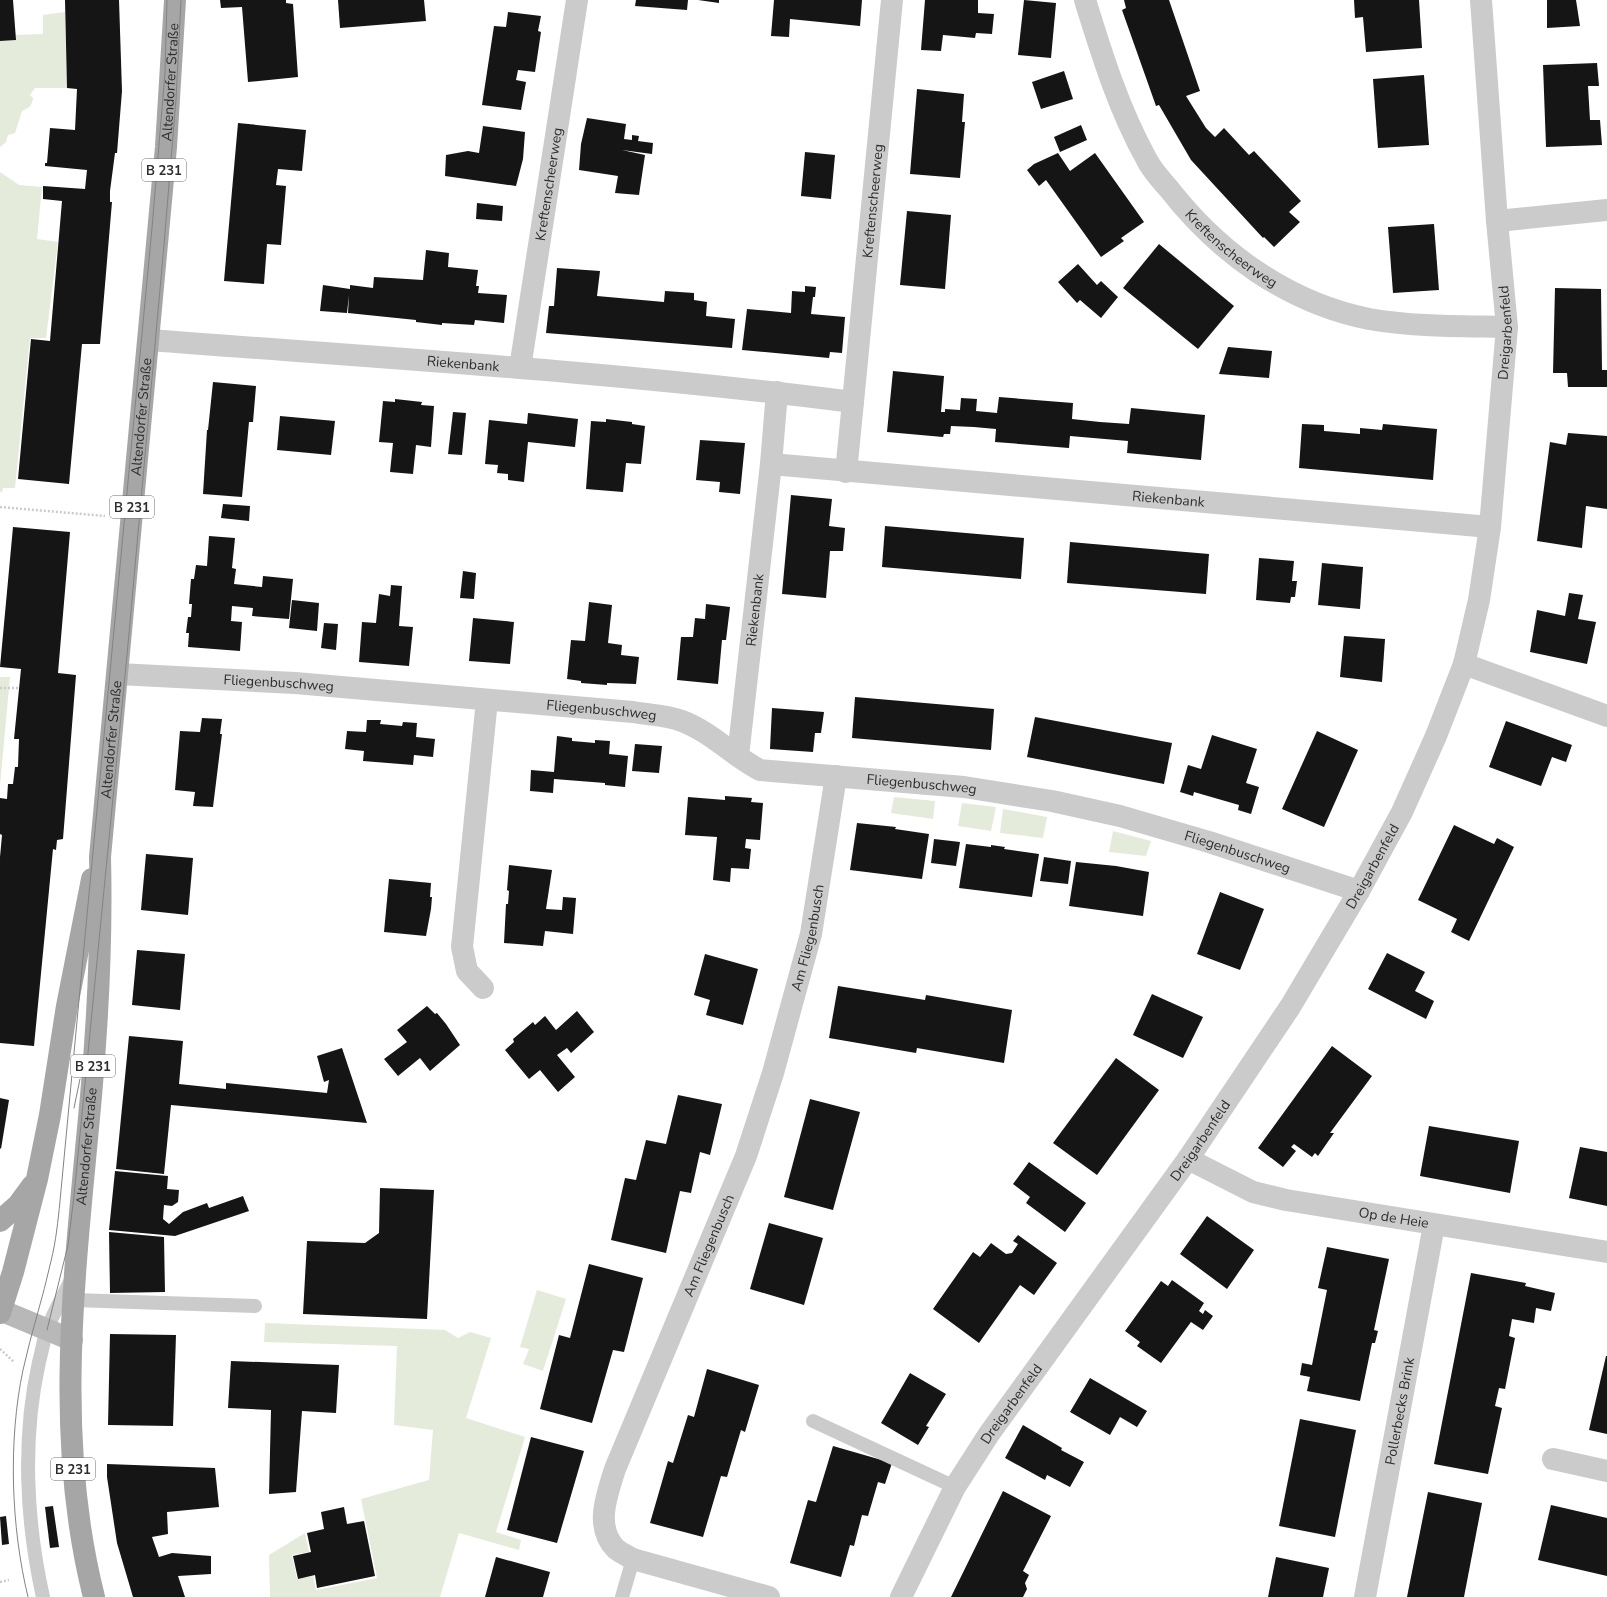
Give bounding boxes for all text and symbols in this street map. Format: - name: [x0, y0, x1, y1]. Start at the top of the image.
- street label: Altendorfer Straße: [157, 23, 184, 142]
- street label: Kreftenscheerweg: [531, 126, 567, 242]
- street label: Kreftenscheerweg: [858, 143, 888, 259]
- road number: B 231: [142, 159, 186, 181]
- street label: Kreftenscheerweg: [1180, 205, 1281, 292]
- street label: Dreigarbenfeld: [1494, 285, 1517, 381]
- street label: Riekenbank: [426, 352, 501, 376]
- street label: Altendorfer Straße: [126, 357, 156, 477]
- street label: Riekenbank: [1131, 487, 1207, 512]
- road number: B 231: [110, 496, 154, 518]
- street label: Riekenbank: [741, 572, 769, 647]
- street label: Fliegenbuschweg: [223, 670, 335, 696]
- street label: Altendorfer Straße: [96, 680, 126, 799]
- street label: Fliegenbuschweg: [546, 696, 658, 725]
- street label: Fliegenbuschweg: [866, 770, 978, 799]
- street label: Dreigarbenfeld: [1341, 821, 1404, 913]
- street label: Fliegenbuschweg: [1182, 826, 1293, 878]
- street label: Am Fliegenbusch: [787, 883, 829, 993]
- road number: B 231: [71, 1055, 115, 1077]
- street label: Altendorfer Straße: [72, 1087, 102, 1206]
- street label: Dreigarbenfeld: [1166, 1096, 1235, 1185]
- street label: Am Fliegenbusch: [679, 1192, 739, 1300]
- street label: Op de Heie: [1357, 1203, 1430, 1233]
- street label: Pollerbecks Brink: [1381, 1355, 1419, 1467]
- street label: Dreigarbenfeld: [976, 1360, 1047, 1448]
- road number: B 231: [51, 1458, 95, 1480]

